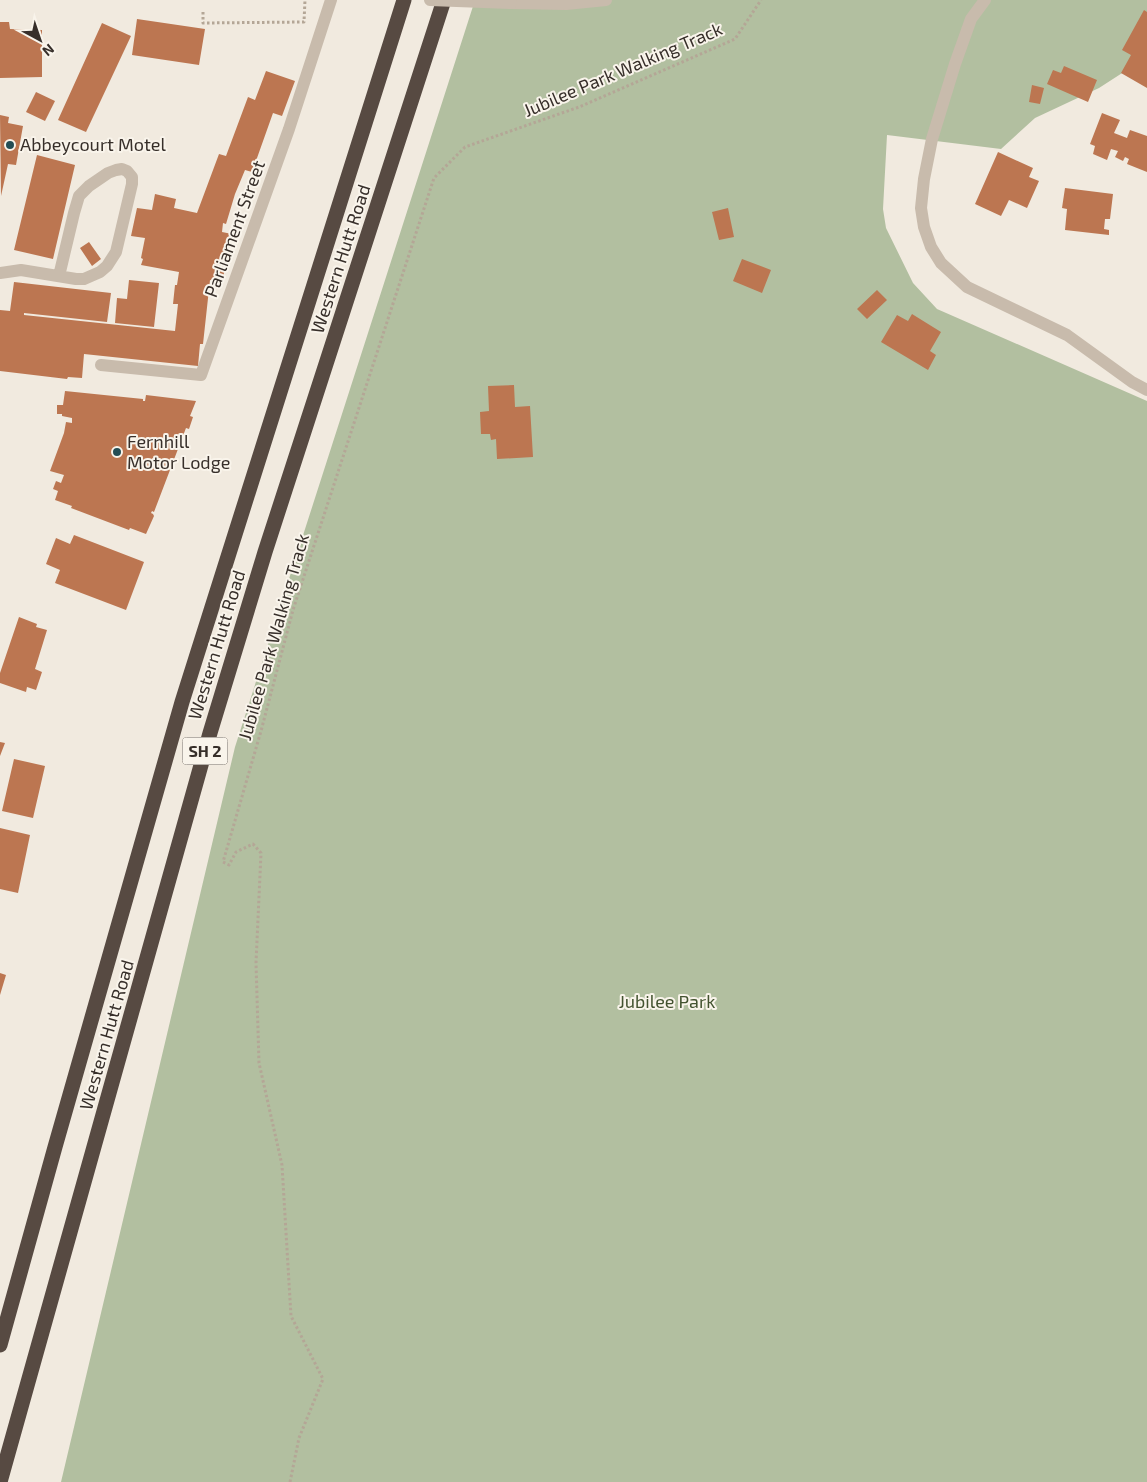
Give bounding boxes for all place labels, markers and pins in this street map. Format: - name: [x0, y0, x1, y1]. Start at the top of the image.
- place label: Abbeycourt Motel: [20, 133, 166, 155]
- marker: Abbeycourt Motel: [4, 139, 16, 151]
- place label: Fernhill Motor Lodge: [127, 430, 230, 473]
- marker: Fernhill Motor Lodge: [111, 446, 123, 458]

